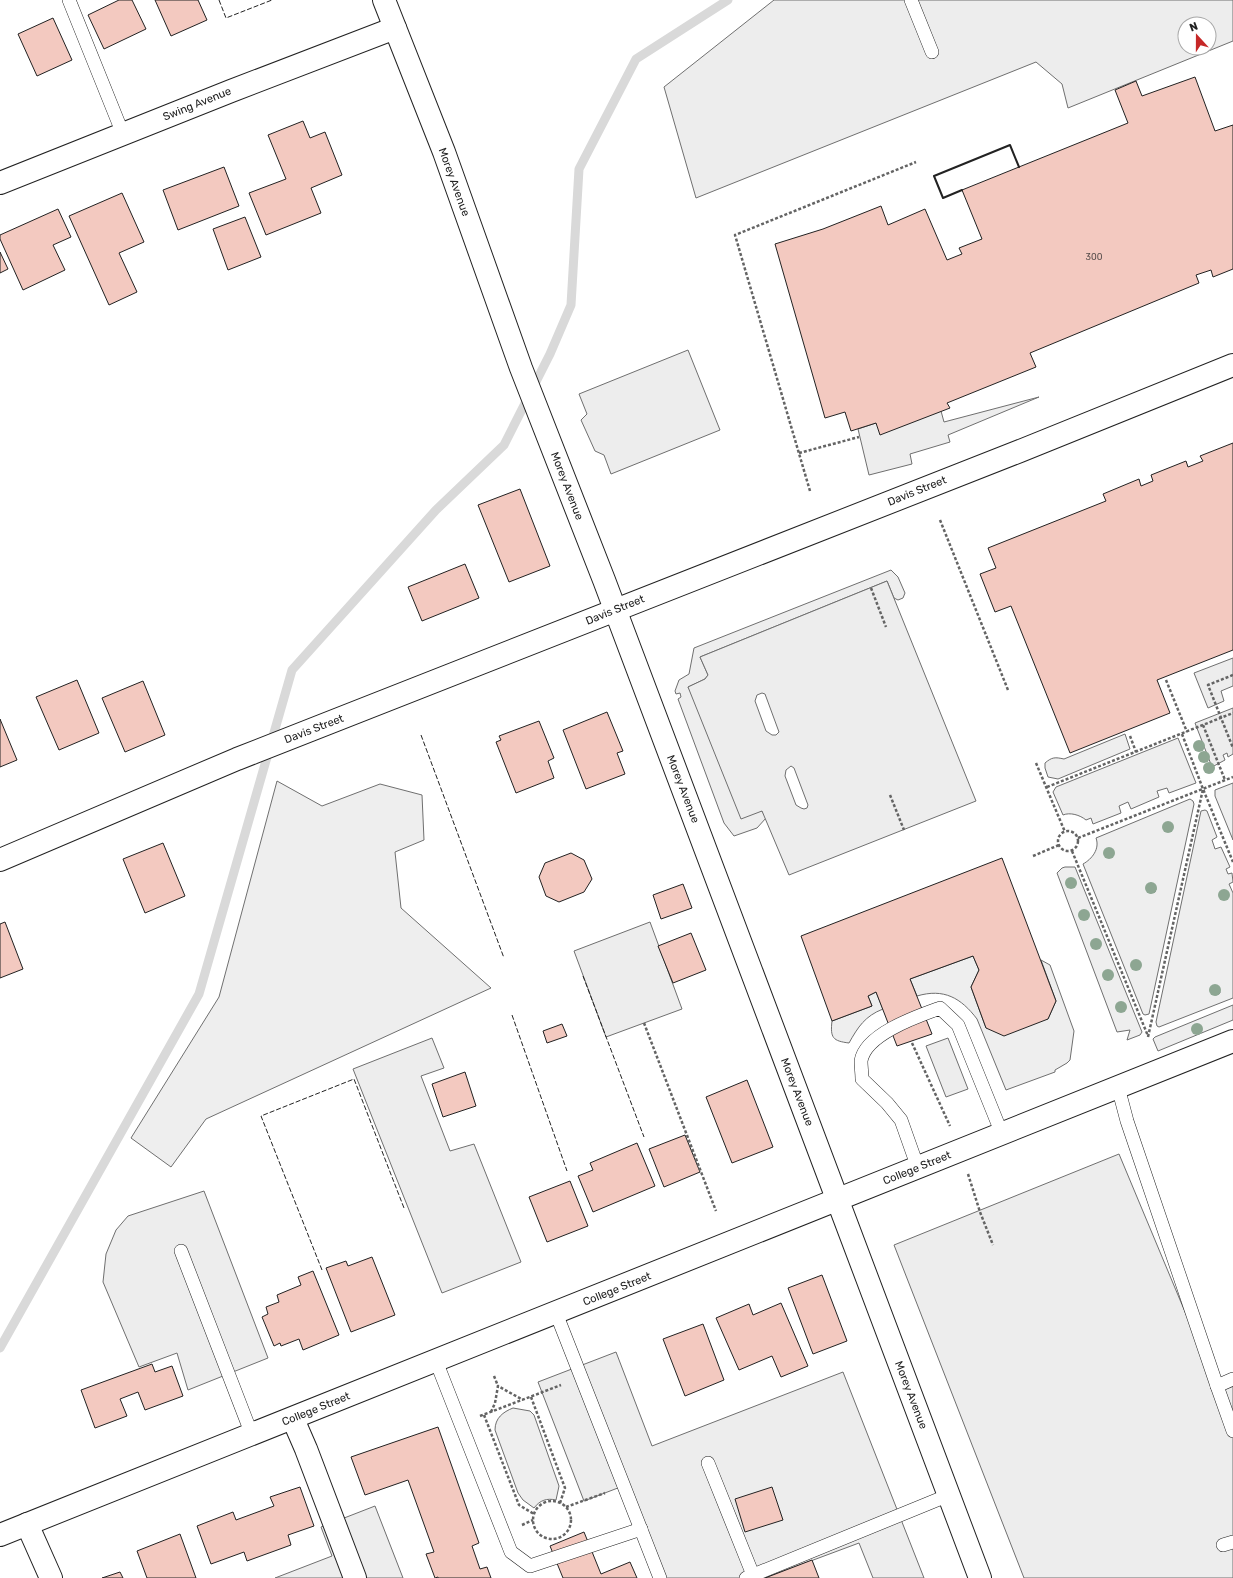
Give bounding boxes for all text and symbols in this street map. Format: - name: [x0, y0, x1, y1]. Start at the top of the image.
- north arrow: [1177, 16, 1217, 56]
- text: N: [1188, 20, 1200, 35]
- street label: Swing Avenue: [161, 84, 233, 124]
- street label: Morey Avenue: [436, 146, 472, 218]
- house number: 300: [1086, 252, 1103, 262]
- street label: Morey Avenue: [548, 450, 586, 522]
- street label: Davis Street: [886, 473, 949, 509]
- street label: Davis Street: [584, 592, 647, 628]
- street label: Davis Street: [283, 712, 346, 746]
- street label: Morey Avenue: [664, 753, 702, 825]
- street label: Morey Avenue: [778, 1056, 816, 1128]
- street label: College Street: [881, 1148, 954, 1188]
- street label: College Street: [581, 1269, 654, 1309]
- street label: Morey Avenue: [892, 1359, 930, 1431]
- street label: College Street: [280, 1389, 353, 1429]

